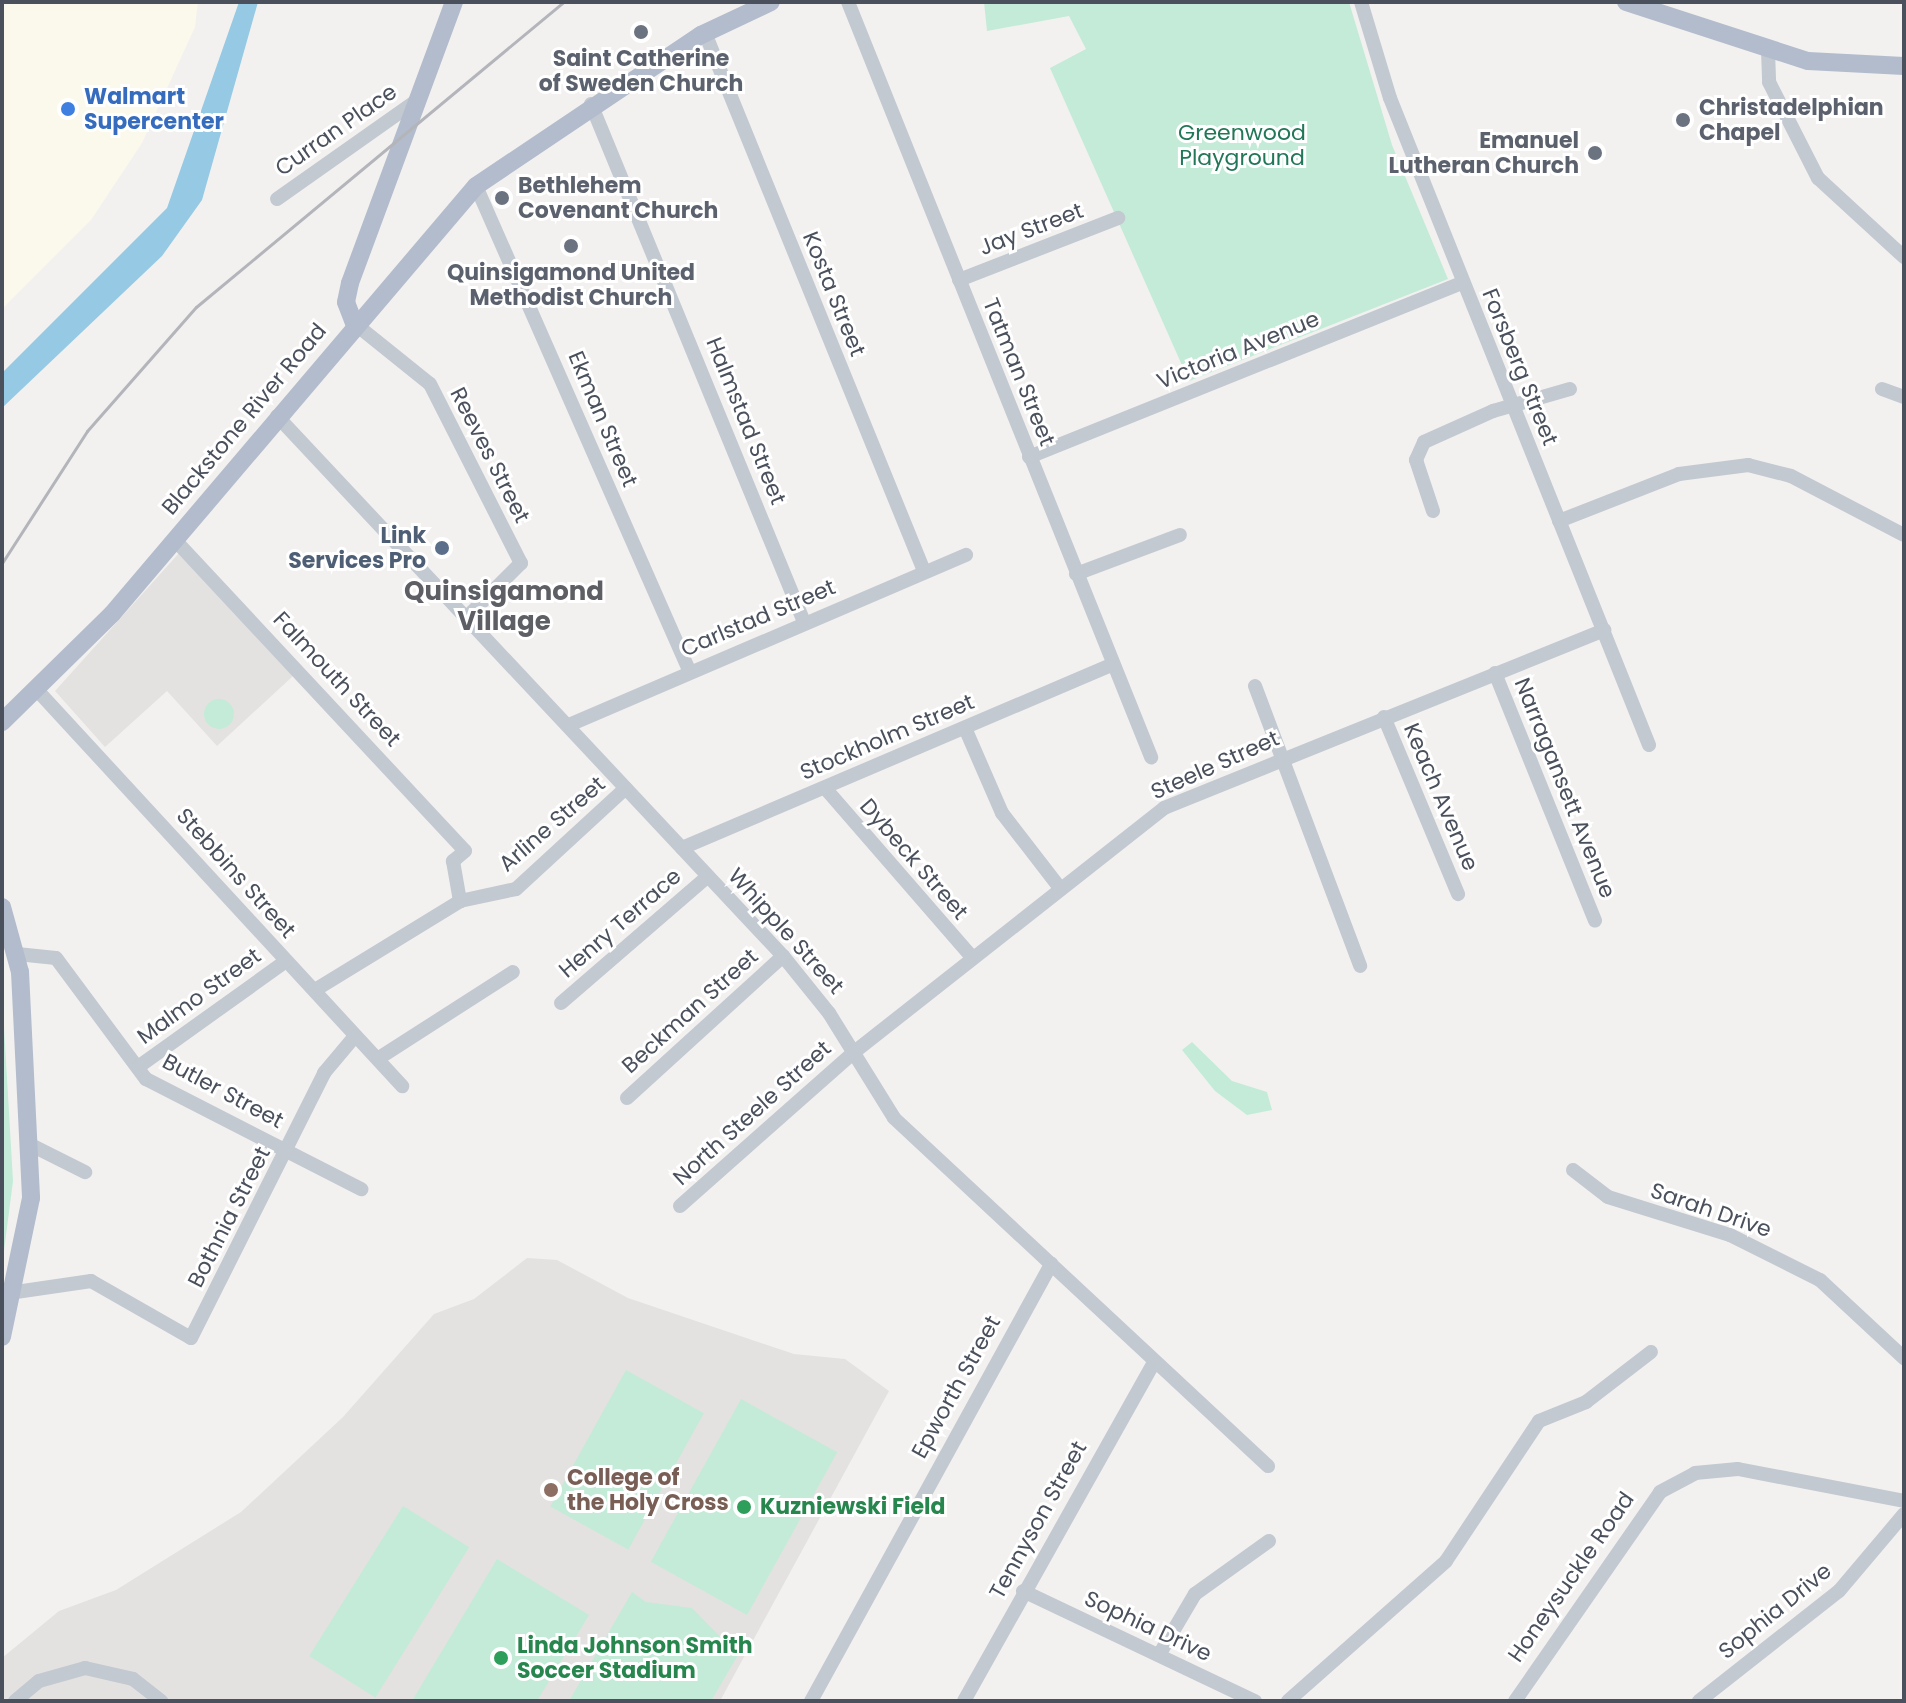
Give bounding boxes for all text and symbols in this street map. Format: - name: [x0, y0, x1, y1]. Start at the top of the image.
- marker: Saint Catherine of Sweden Church: [632, 23, 650, 41]
- place label: Saint Catherine of Sweden Church: [539, 45, 743, 96]
- street label: Curran Place: [270, 78, 402, 182]
- place label: Walmart Supercenter: [84, 83, 224, 134]
- place label: Christadelphian Chapel: [1699, 94, 1884, 146]
- marker: Walmart Supercenter: [59, 100, 77, 118]
- marker: Christadelphian Chapel: [1674, 111, 1692, 129]
- park label: Greenwood Playground: [1178, 119, 1306, 170]
- place label: Emanuel Lutheran Church: [1389, 127, 1579, 178]
- marker: Emanuel Lutheran Church: [1586, 144, 1604, 162]
- place label: Bethlehem Covenant Church: [518, 172, 718, 224]
- marker: Bethlehem Covenant Church: [493, 189, 511, 207]
- street label: Jay Street: [975, 197, 1087, 261]
- street label: Kosta Street: [797, 228, 871, 360]
- marker: Quinsigamond United Methodist Church: [562, 237, 580, 255]
- place label: Quinsigamond United Methodist Church: [447, 259, 695, 310]
- street label: Forsberg Street: [1477, 285, 1563, 449]
- street label: Tatman Street: [977, 294, 1061, 450]
- street label: Victoria Avenue: [1153, 305, 1323, 395]
- street label: Blackstone River Road: [156, 318, 332, 520]
- street label: Halmstad Street: [700, 334, 792, 508]
- street label: Ekman Street: [563, 347, 643, 491]
- street label: Reeves Street: [445, 383, 535, 527]
- place label: Link Services Pro: [288, 522, 426, 574]
- marker: Link Services Pro: [433, 539, 451, 557]
- street label: Carlstad Street: [677, 574, 839, 662]
- district label: Quinsigamond Village: [404, 576, 604, 638]
- street label: Falmouth Street: [268, 606, 406, 752]
- street label: Narragansett Avenue: [1509, 674, 1621, 902]
- street label: Stockholm Street: [796, 688, 978, 786]
- street label: Keach Avenue: [1398, 719, 1484, 875]
- street label: Steele Street: [1147, 725, 1283, 805]
- street label: Arline Street: [494, 771, 610, 877]
- street label: Dybeck Street: [854, 793, 974, 925]
- street label: Stebbins Street: [171, 803, 301, 943]
- street label: Henry Terrace: [554, 863, 686, 983]
- street label: Whipple Street: [723, 863, 849, 999]
- street label: Malmo Street: [132, 942, 266, 1050]
- street label: Beckman Street: [617, 943, 763, 1079]
- street label: North Steele Street: [668, 1035, 836, 1191]
- street label: Butler Street: [158, 1048, 288, 1134]
- street label: Bothnia Street: [182, 1142, 276, 1292]
- street label: Sarah Drive: [1647, 1177, 1775, 1243]
- street label: Epworth Street: [906, 1311, 1006, 1463]
- street label: Tennyson Street: [984, 1437, 1092, 1603]
- place label: College of the Holy Cross: [567, 1464, 729, 1516]
- marker: College of the Holy Cross: [542, 1481, 560, 1499]
- street label: Honeysuckle Road: [1502, 1487, 1640, 1667]
- place label: Kuzniewski Field: [760, 1494, 946, 1520]
- marker: Kuzniewski Field: [735, 1498, 753, 1516]
- street label: Sophia Drive: [1713, 1558, 1837, 1664]
- street label: Sophia Drive: [1080, 1585, 1216, 1667]
- place label: Linda Johnson Smith Soccer Stadium: [517, 1632, 753, 1684]
- marker: Linda Johnson Smith Soccer Stadium: [492, 1649, 510, 1667]

